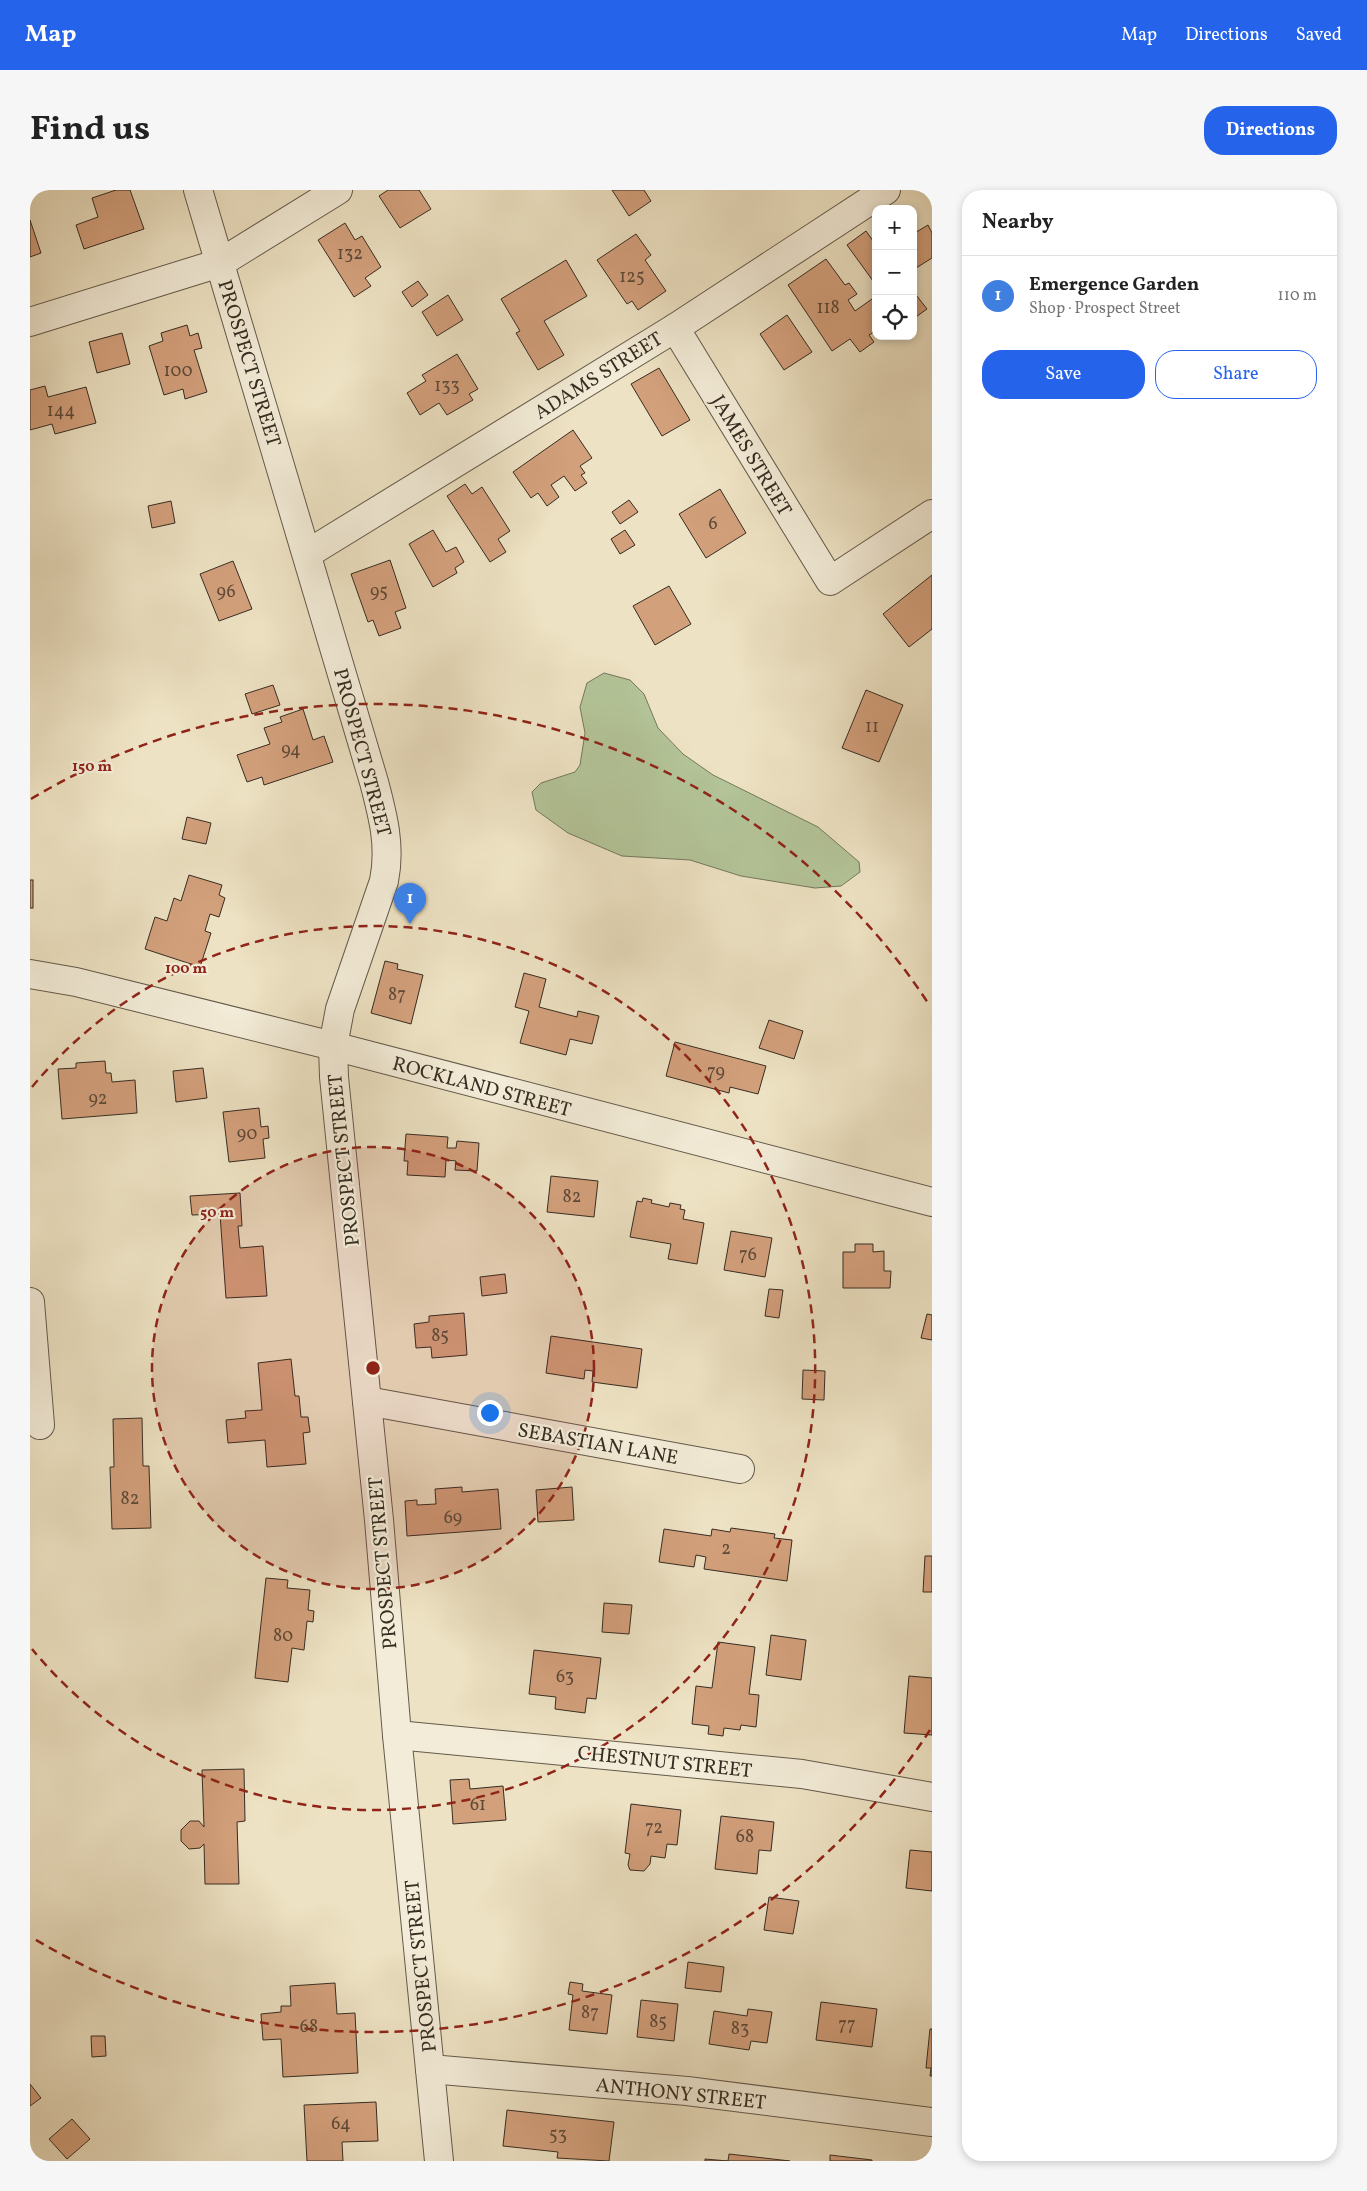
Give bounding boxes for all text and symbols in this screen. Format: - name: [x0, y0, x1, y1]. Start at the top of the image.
- text: Map: [25, 18, 76, 52]
- text: Map: [1121, 23, 1157, 48]
- text: Directions: [1185, 23, 1268, 48]
- text: Saved: [1296, 23, 1342, 48]
- text: Find us: [30, 106, 150, 154]
- button: Directions: [1204, 106, 1337, 155]
- map controls: [872, 205, 917, 340]
- button: +: [872, 205, 917, 250]
- text: Nearby: [982, 208, 1053, 237]
- house number: 132: [337, 242, 363, 267]
- button: −: [872, 250, 917, 295]
- house number: 125: [619, 265, 645, 290]
- text: Emergence Garden: [1029, 272, 1199, 298]
- street label: PROSPECT STREET: [209, 277, 287, 451]
- text: 1: [995, 285, 1001, 307]
- text: 110 m: [1278, 285, 1317, 307]
- button: locate: [872, 295, 917, 340]
- house number: 118: [816, 296, 840, 321]
- text: Shop · Prospect Street: [1029, 298, 1181, 320]
- street label: ADAMS STREET: [530, 326, 669, 427]
- button: Save: [982, 350, 1145, 399]
- button: Share: [1155, 350, 1317, 399]
- house number: 100: [164, 359, 193, 384]
- house number: 133: [434, 374, 460, 399]
- street label: JAMES STREET: [703, 390, 798, 522]
- house number: 144: [47, 399, 75, 424]
- house number: 6: [708, 512, 718, 537]
- house number: 96: [216, 580, 236, 605]
- house number: 95: [370, 580, 388, 605]
- street label: PROSPECT STREET: [325, 665, 397, 840]
- house number: 11: [865, 715, 879, 740]
- house number: 94: [281, 738, 301, 763]
- text: 150 m: [72, 757, 112, 778]
- pin: 1: [394, 883, 426, 924]
- text: 100 m: [165, 959, 208, 980]
- house number: 87: [388, 983, 406, 1008]
- street label: ROCKLAND STREET: [389, 1051, 574, 1125]
- house number: 79: [707, 1060, 725, 1085]
- street label: PROSPECT STREET: [322, 1072, 368, 1247]
- house number: 92: [88, 1087, 108, 1112]
- house number: 90: [237, 1122, 257, 1147]
- house number: 82: [563, 1185, 581, 1210]
- text: 50 m: [200, 1203, 234, 1224]
- house number: 76: [739, 1243, 757, 1268]
- house number: 85: [431, 1324, 449, 1349]
- centre of rings: [364, 1359, 382, 1377]
- your location: [477, 1400, 503, 1426]
- street label: SEBASTIAN LANE: [515, 1417, 680, 1473]
- street label: PROSPECT STREET: [362, 1475, 405, 1650]
- house number: 82: [121, 1487, 139, 1512]
- house number: 69: [444, 1506, 462, 1531]
- house number: 2: [721, 1537, 731, 1562]
- house number: 80: [273, 1624, 293, 1649]
- house number: 63: [556, 1665, 574, 1690]
- street label: CHESTNUT STREET: [576, 1740, 754, 1786]
- house number: 61: [470, 1793, 486, 1818]
- house number: 72: [645, 1816, 663, 1841]
- house number: 68: [736, 1825, 754, 1850]
- street label: PROSPECT STREET: [399, 1878, 445, 2053]
- house number: 87: [581, 2001, 599, 2026]
- house number: 85: [649, 2010, 667, 2035]
- house number: 77: [838, 2013, 856, 2038]
- house number: 68: [300, 2015, 318, 2040]
- house number: 83: [731, 2017, 749, 2042]
- street label: ANTHONY STREET: [594, 2072, 768, 2118]
- house number: 64: [331, 2112, 351, 2137]
- house number: 53: [549, 2123, 567, 2148]

